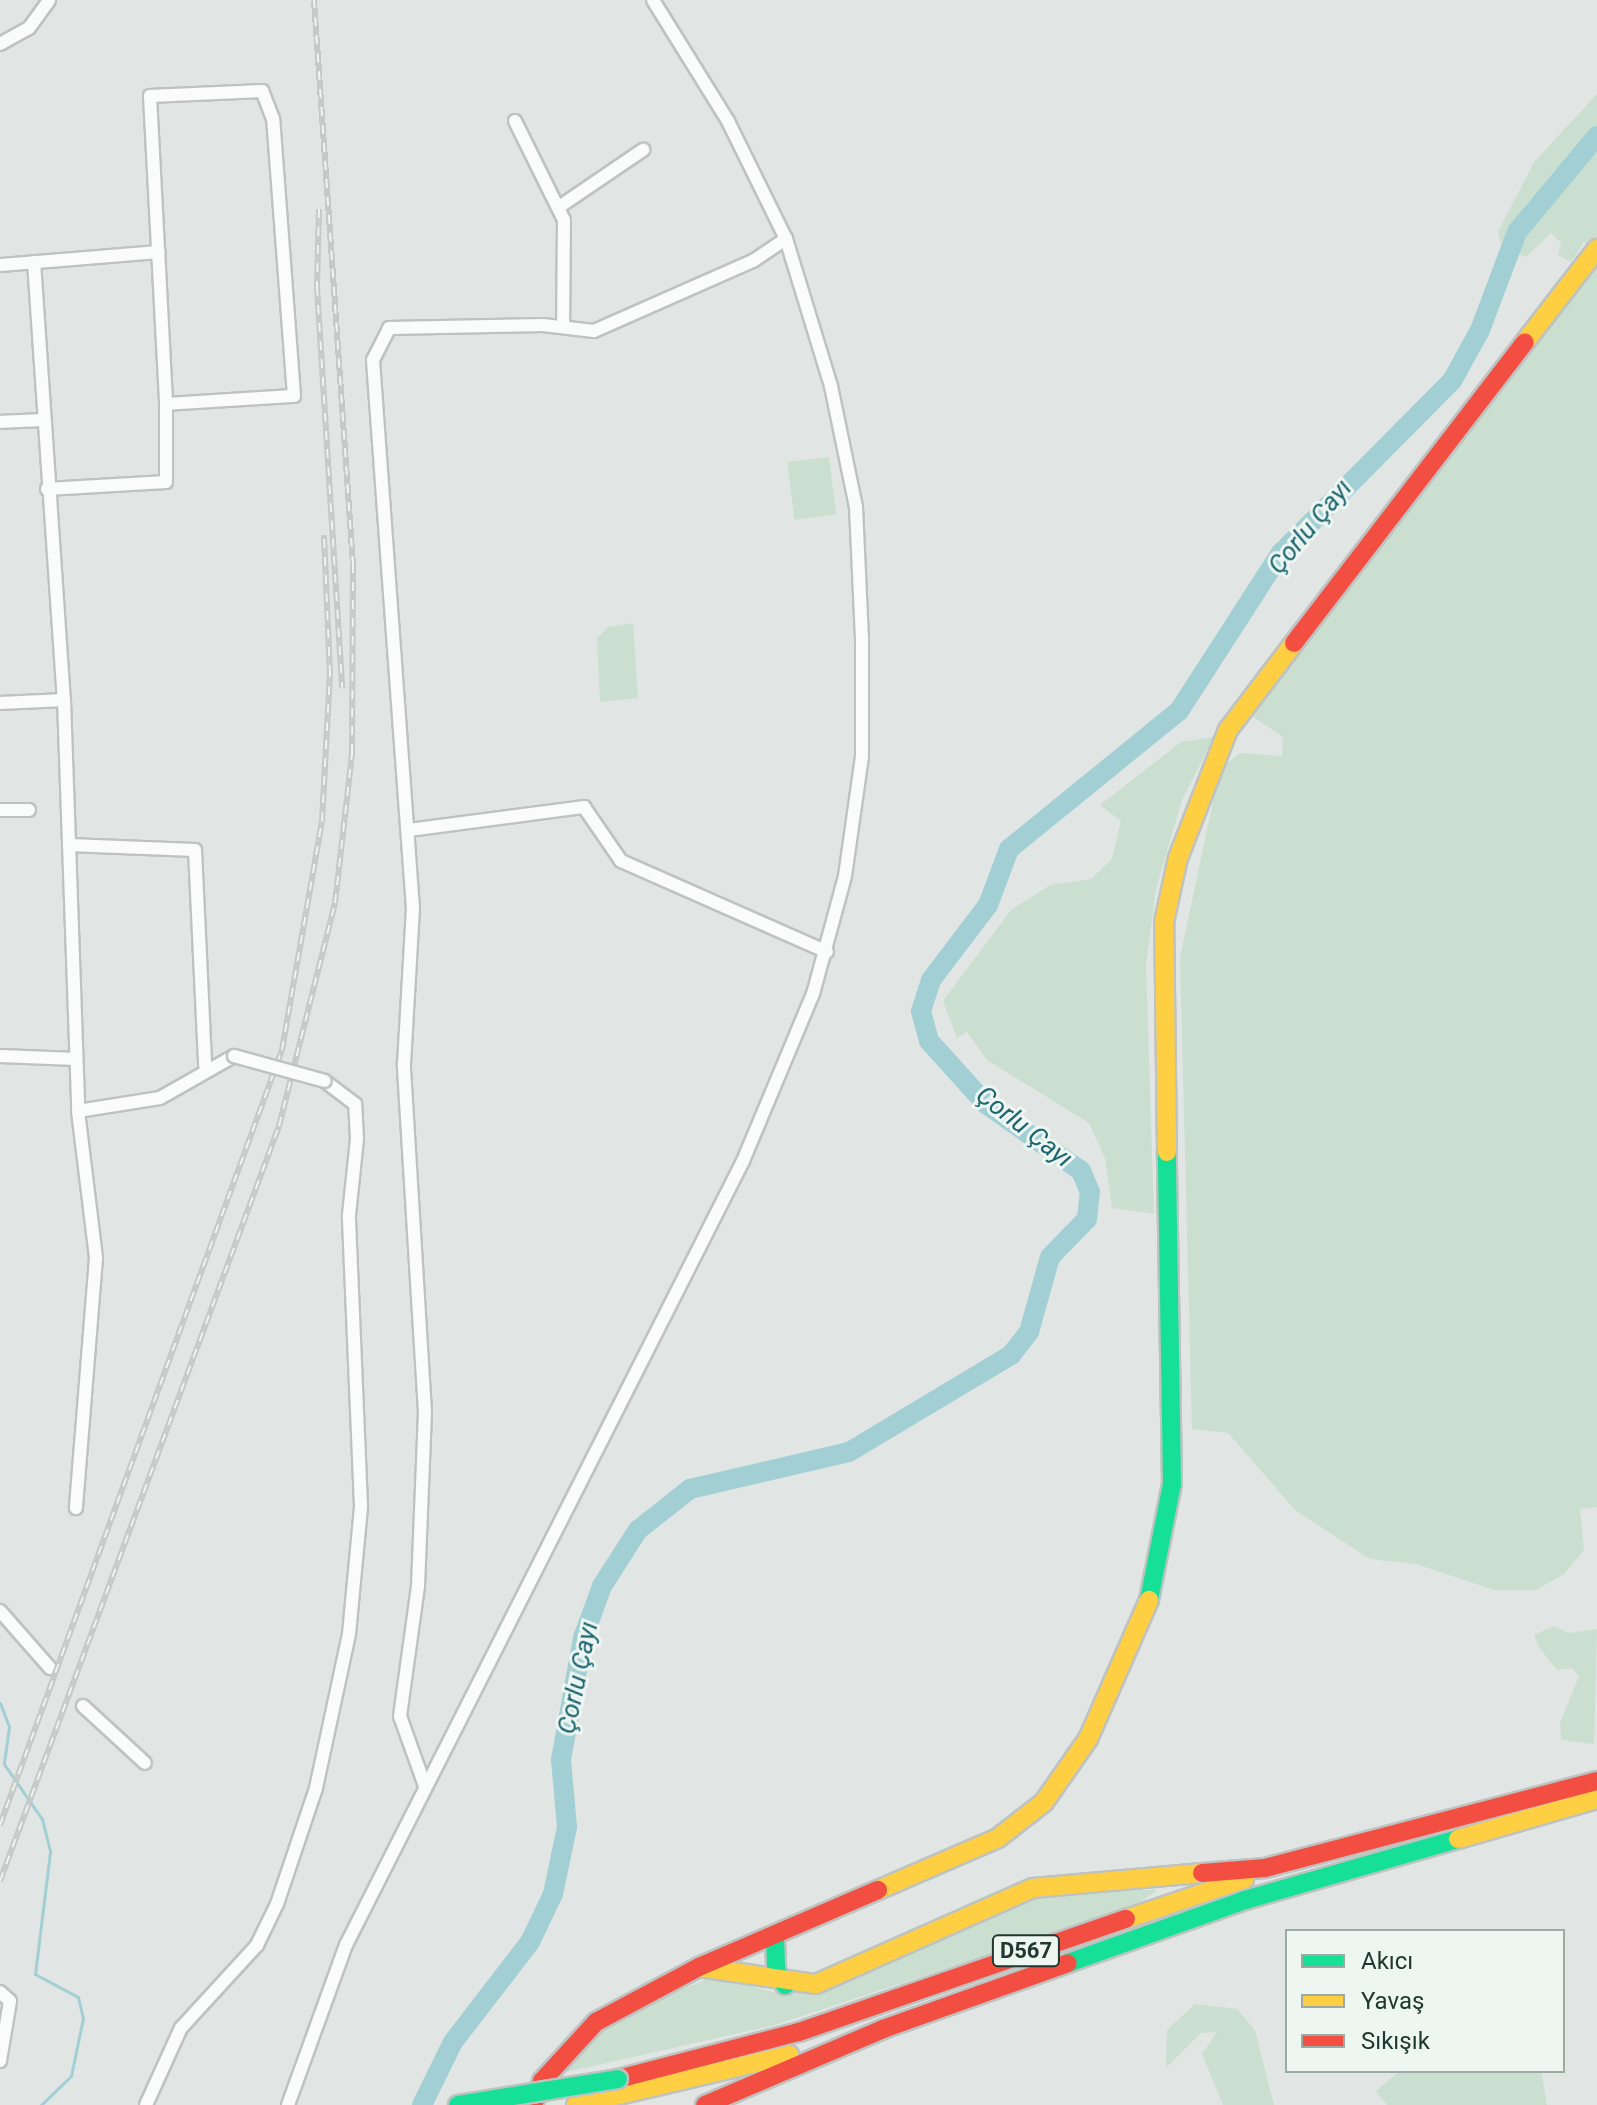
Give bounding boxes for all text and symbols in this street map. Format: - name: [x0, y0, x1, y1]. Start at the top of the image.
- water label: Çorlu Çayı: [1261, 473, 1359, 581]
- water label: Çorlu Çayı: [970, 1080, 1078, 1174]
- water label: Çorlu Çayı: [551, 1619, 605, 1737]
- legend: [1285, 1929, 1565, 2073]
- road number: D567: [990, 1933, 1062, 1969]
- text: Akıcı: [1361, 1947, 1413, 1975]
- text: Yavaş: [1361, 1987, 1424, 2015]
- text: Sıkışık: [1361, 2027, 1430, 2055]

